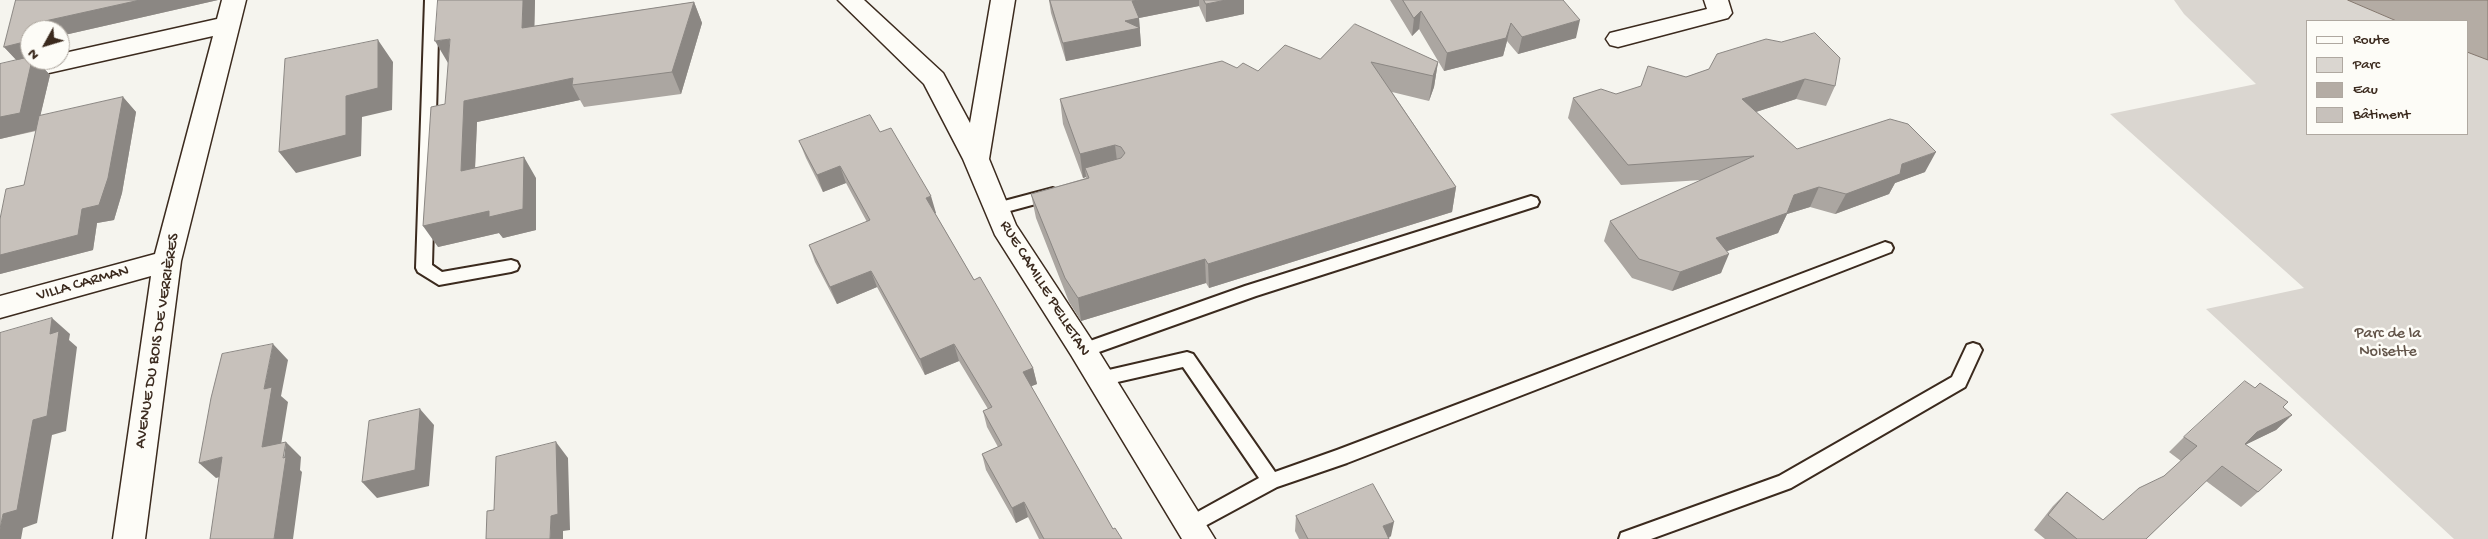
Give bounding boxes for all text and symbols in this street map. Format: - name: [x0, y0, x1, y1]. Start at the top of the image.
- north arrow: [20, 20, 70, 70]
- legend: [2306, 20, 2468, 135]
- text: Route: [2353, 31, 2390, 49]
- text: N: [24, 45, 43, 63]
- text: Parc: [2353, 56, 2380, 74]
- text: Eau: [2353, 81, 2378, 99]
- text: Bâtiment: [2353, 106, 2410, 124]
- street label: RUE CAMILLE PELLETAN: [994, 218, 1094, 360]
- street label: AVENUE DU BOIS DE VERRIÈRES: [132, 232, 184, 450]
- street label: VILLA CARMAN: [35, 262, 131, 306]
- park label: Parc de la Noisette: [2355, 325, 2421, 363]

